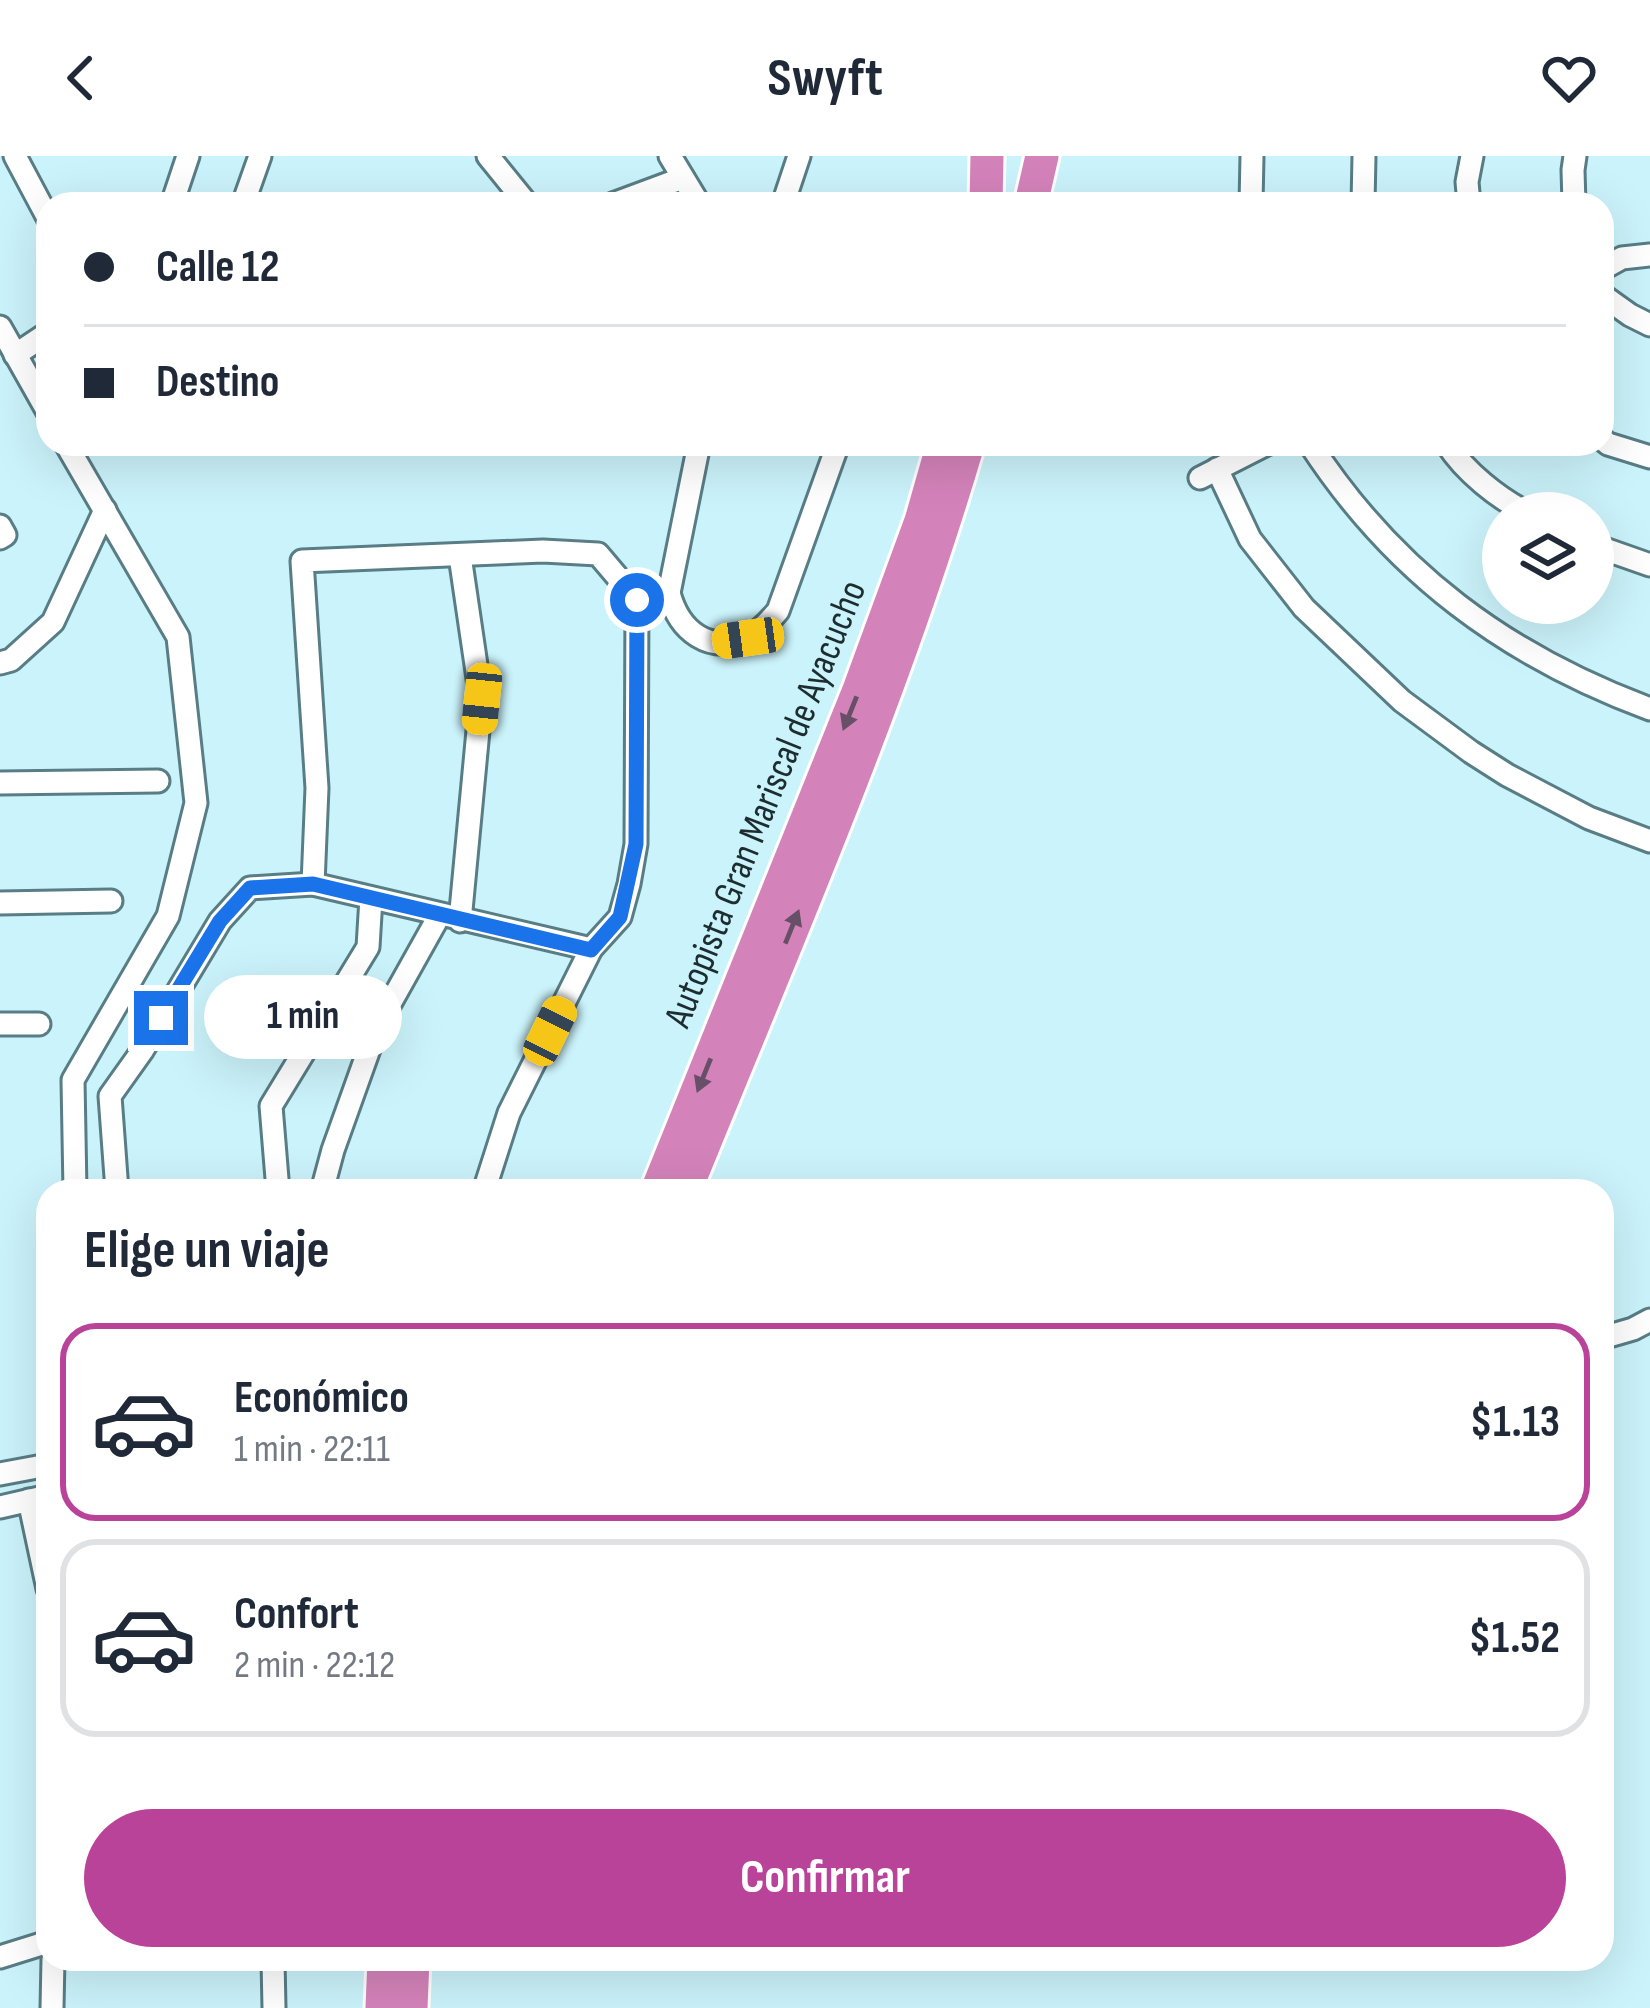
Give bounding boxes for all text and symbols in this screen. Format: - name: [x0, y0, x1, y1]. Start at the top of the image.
- icon: back: [48, 45, 114, 111]
- icon: heart: [1536, 45, 1602, 111]
- text: Swyft: [767, 46, 883, 111]
- text: Calle 12: [156, 240, 279, 295]
- text: Destino: [156, 355, 279, 410]
- map controls: [1482, 492, 1614, 624]
- button: layers: [1482, 492, 1614, 624]
- route start: [610, 573, 664, 627]
- street label: Autopista Gran Mariscal de Ayacucho: [654, 574, 877, 1035]
- car: [710, 615, 786, 661]
- car: [460, 661, 504, 737]
- one-way arrow: [840, 696, 859, 732]
- one-way arrow: [783, 908, 802, 944]
- callout: 1 min: [203, 976, 401, 1060]
- route end: [134, 991, 188, 1045]
- car: [518, 991, 582, 1071]
- text: 1 min: [267, 993, 339, 1040]
- one-way arrow: [694, 1057, 713, 1093]
- text: Elige un viaje: [84, 1218, 329, 1283]
- icon: car: [90, 1368, 198, 1476]
- text: Económico: [234, 1371, 409, 1426]
- text: $1.13: [1470, 1395, 1560, 1450]
- text: 1 min · 22:11: [234, 1426, 390, 1473]
- icon: car: [90, 1584, 198, 1692]
- text: Confort: [234, 1587, 359, 1642]
- text: $1.52: [1469, 1611, 1560, 1666]
- text: 2 min · 22:12: [234, 1642, 395, 1689]
- button: Confirmar: [84, 1809, 1566, 1947]

